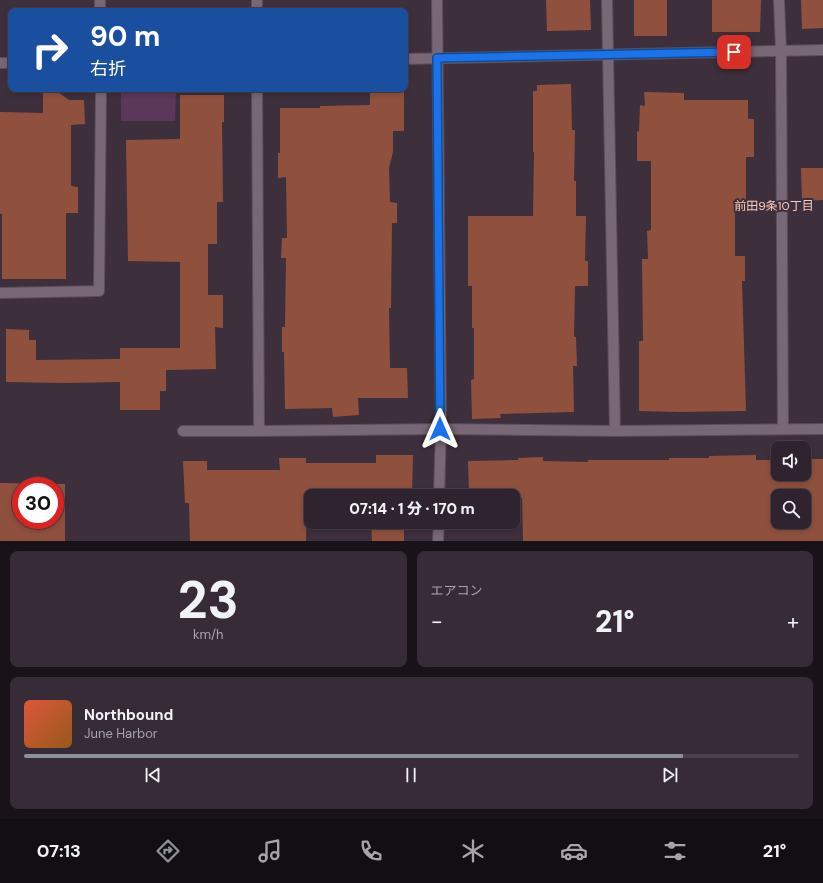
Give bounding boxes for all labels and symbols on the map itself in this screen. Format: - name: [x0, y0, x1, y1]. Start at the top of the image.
- pin: [717, 35, 751, 69]
- district label: 前田9条10丁目: [734, 198, 814, 214]
- position arrow: [419, 408, 461, 450]
- speed limit sign: 30: [12, 477, 64, 529]

